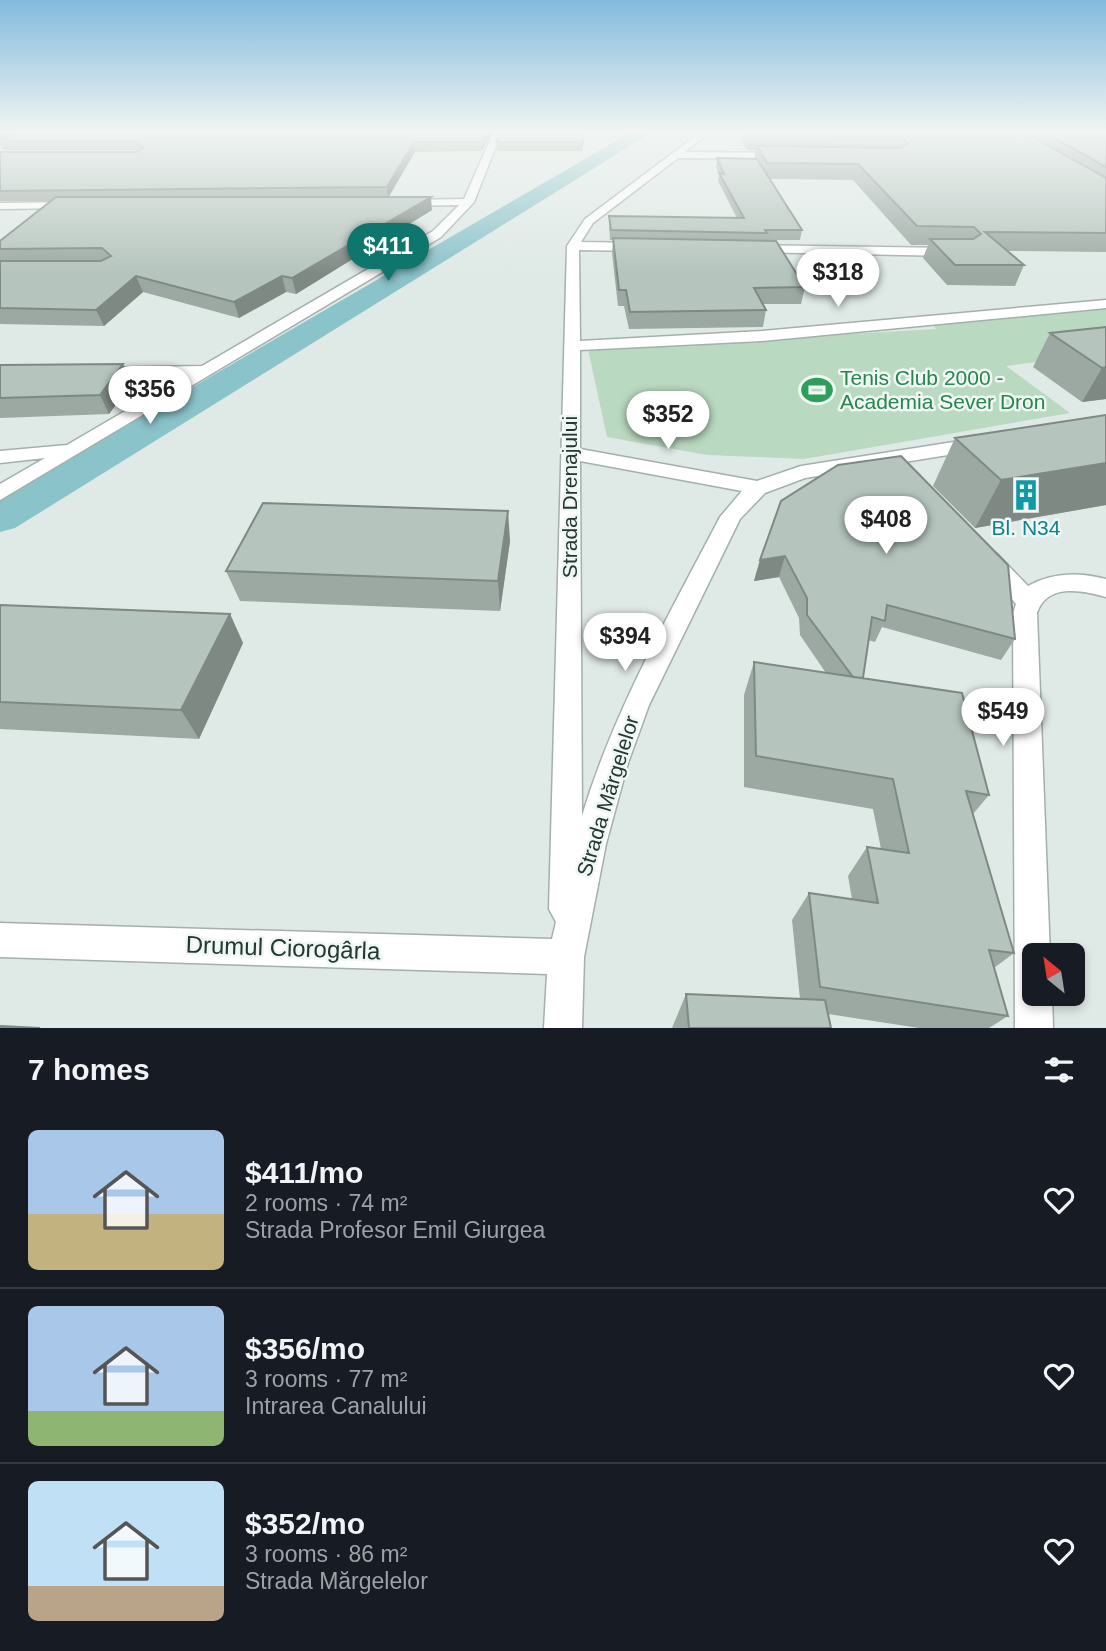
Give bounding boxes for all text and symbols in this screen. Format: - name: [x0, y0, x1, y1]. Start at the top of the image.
- pin: $411: [347, 224, 429, 283]
- text: $411: [363, 233, 413, 259]
- pin: $318: [797, 250, 879, 309]
- text: $318: [812, 259, 864, 285]
- pin: $356: [109, 366, 191, 426]
- place label: Tenis Club 2000 - Academia Sever Dron: [840, 366, 1045, 413]
- sports icon: Tenis Club 2000 - Academia Sever Dron: [800, 373, 834, 407]
- text: $356: [124, 376, 176, 402]
- pin: $352: [627, 392, 709, 451]
- text: $352: [642, 401, 694, 427]
- street label: Strada Drenajului: [558, 416, 581, 578]
- building icon: Bl. N34: [1009, 478, 1043, 512]
- pin: $408: [845, 496, 927, 556]
- text: $408: [860, 506, 912, 532]
- place label: Bl. N34: [992, 516, 1061, 539]
- pin: $394: [584, 614, 666, 673]
- text: $394: [599, 623, 651, 649]
- pin: $549: [962, 688, 1044, 748]
- text: $549: [977, 698, 1029, 724]
- street label: Strada Mărgelelor: [572, 713, 643, 879]
- street label: Drumul Ciorogârla: [185, 931, 381, 964]
- north arrow: [1022, 943, 1085, 1006]
- map controls: [1022, 943, 1085, 1006]
- icon: filters: [1040, 1051, 1078, 1089]
- text: 7 homes: [28, 1053, 150, 1086]
- text: $411/mo: [245, 1156, 363, 1189]
- icon: home: [84, 1158, 168, 1242]
- icon: heart: [1040, 1181, 1078, 1219]
- text: 2 rooms · 74 m²: [245, 1190, 407, 1216]
- text: Strada Profesor Emil Giurgea: [245, 1217, 545, 1243]
- text: $356/mo: [245, 1332, 365, 1365]
- icon: home: [84, 1334, 168, 1418]
- icon: heart: [1040, 1357, 1078, 1395]
- text: 3 rooms · 77 m²: [245, 1366, 407, 1392]
- text: Intrarea Canalului: [245, 1393, 427, 1419]
- text: $352/mo: [245, 1507, 365, 1540]
- icon: home: [84, 1509, 168, 1593]
- icon: heart: [1040, 1532, 1078, 1570]
- text: 3 rooms · 86 m²: [245, 1541, 407, 1567]
- text: Strada Mărgelelor: [245, 1568, 428, 1594]

